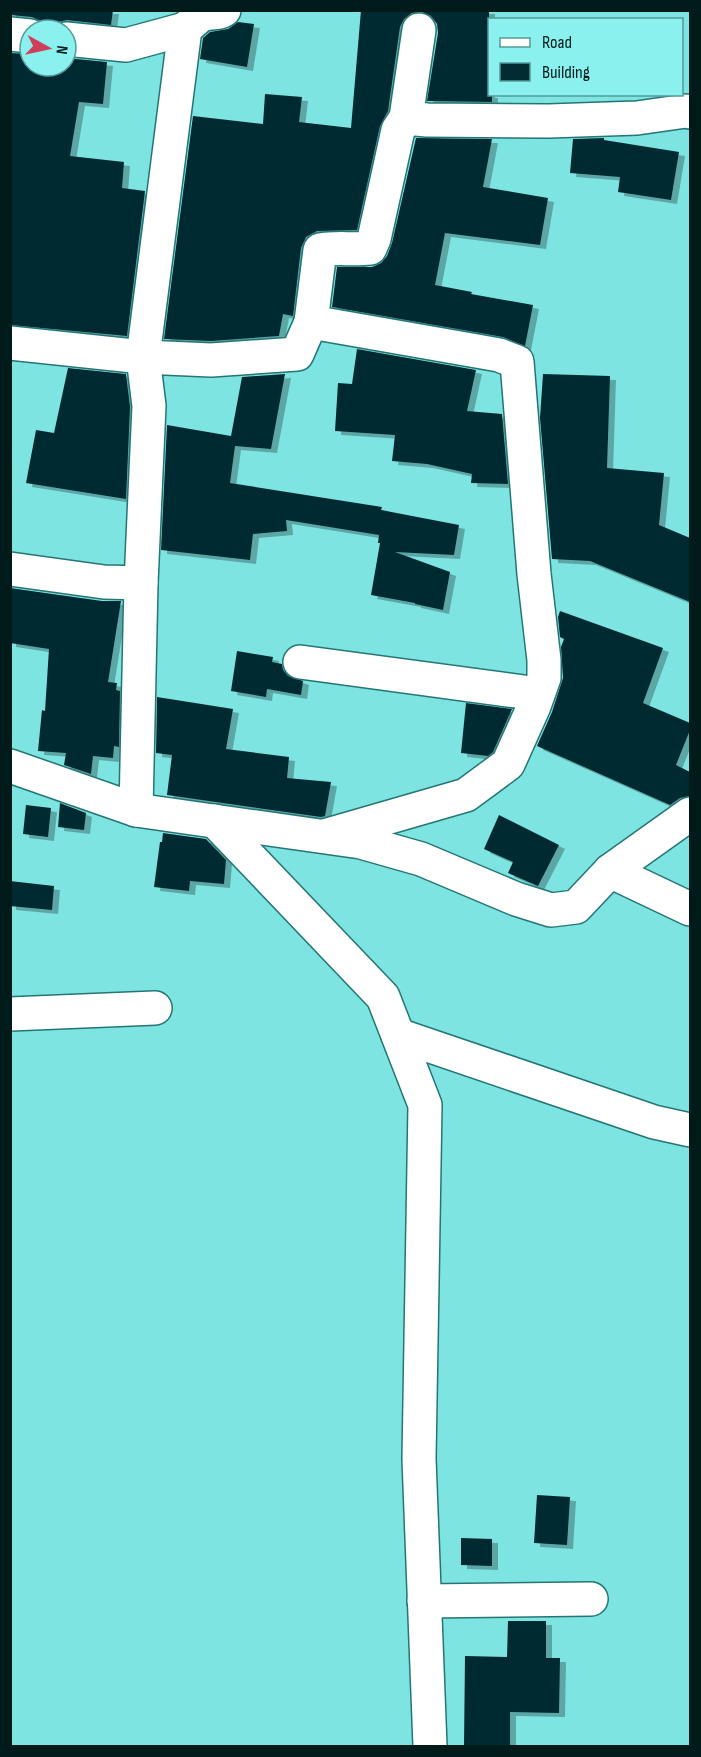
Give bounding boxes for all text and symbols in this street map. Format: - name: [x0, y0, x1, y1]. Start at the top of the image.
- north arrow: [18, 18, 78, 78]
- legend: [488, 18, 683, 96]
- text: Road: [542, 32, 572, 53]
- text: N: [51, 44, 71, 55]
- text: Building: [542, 62, 590, 83]

